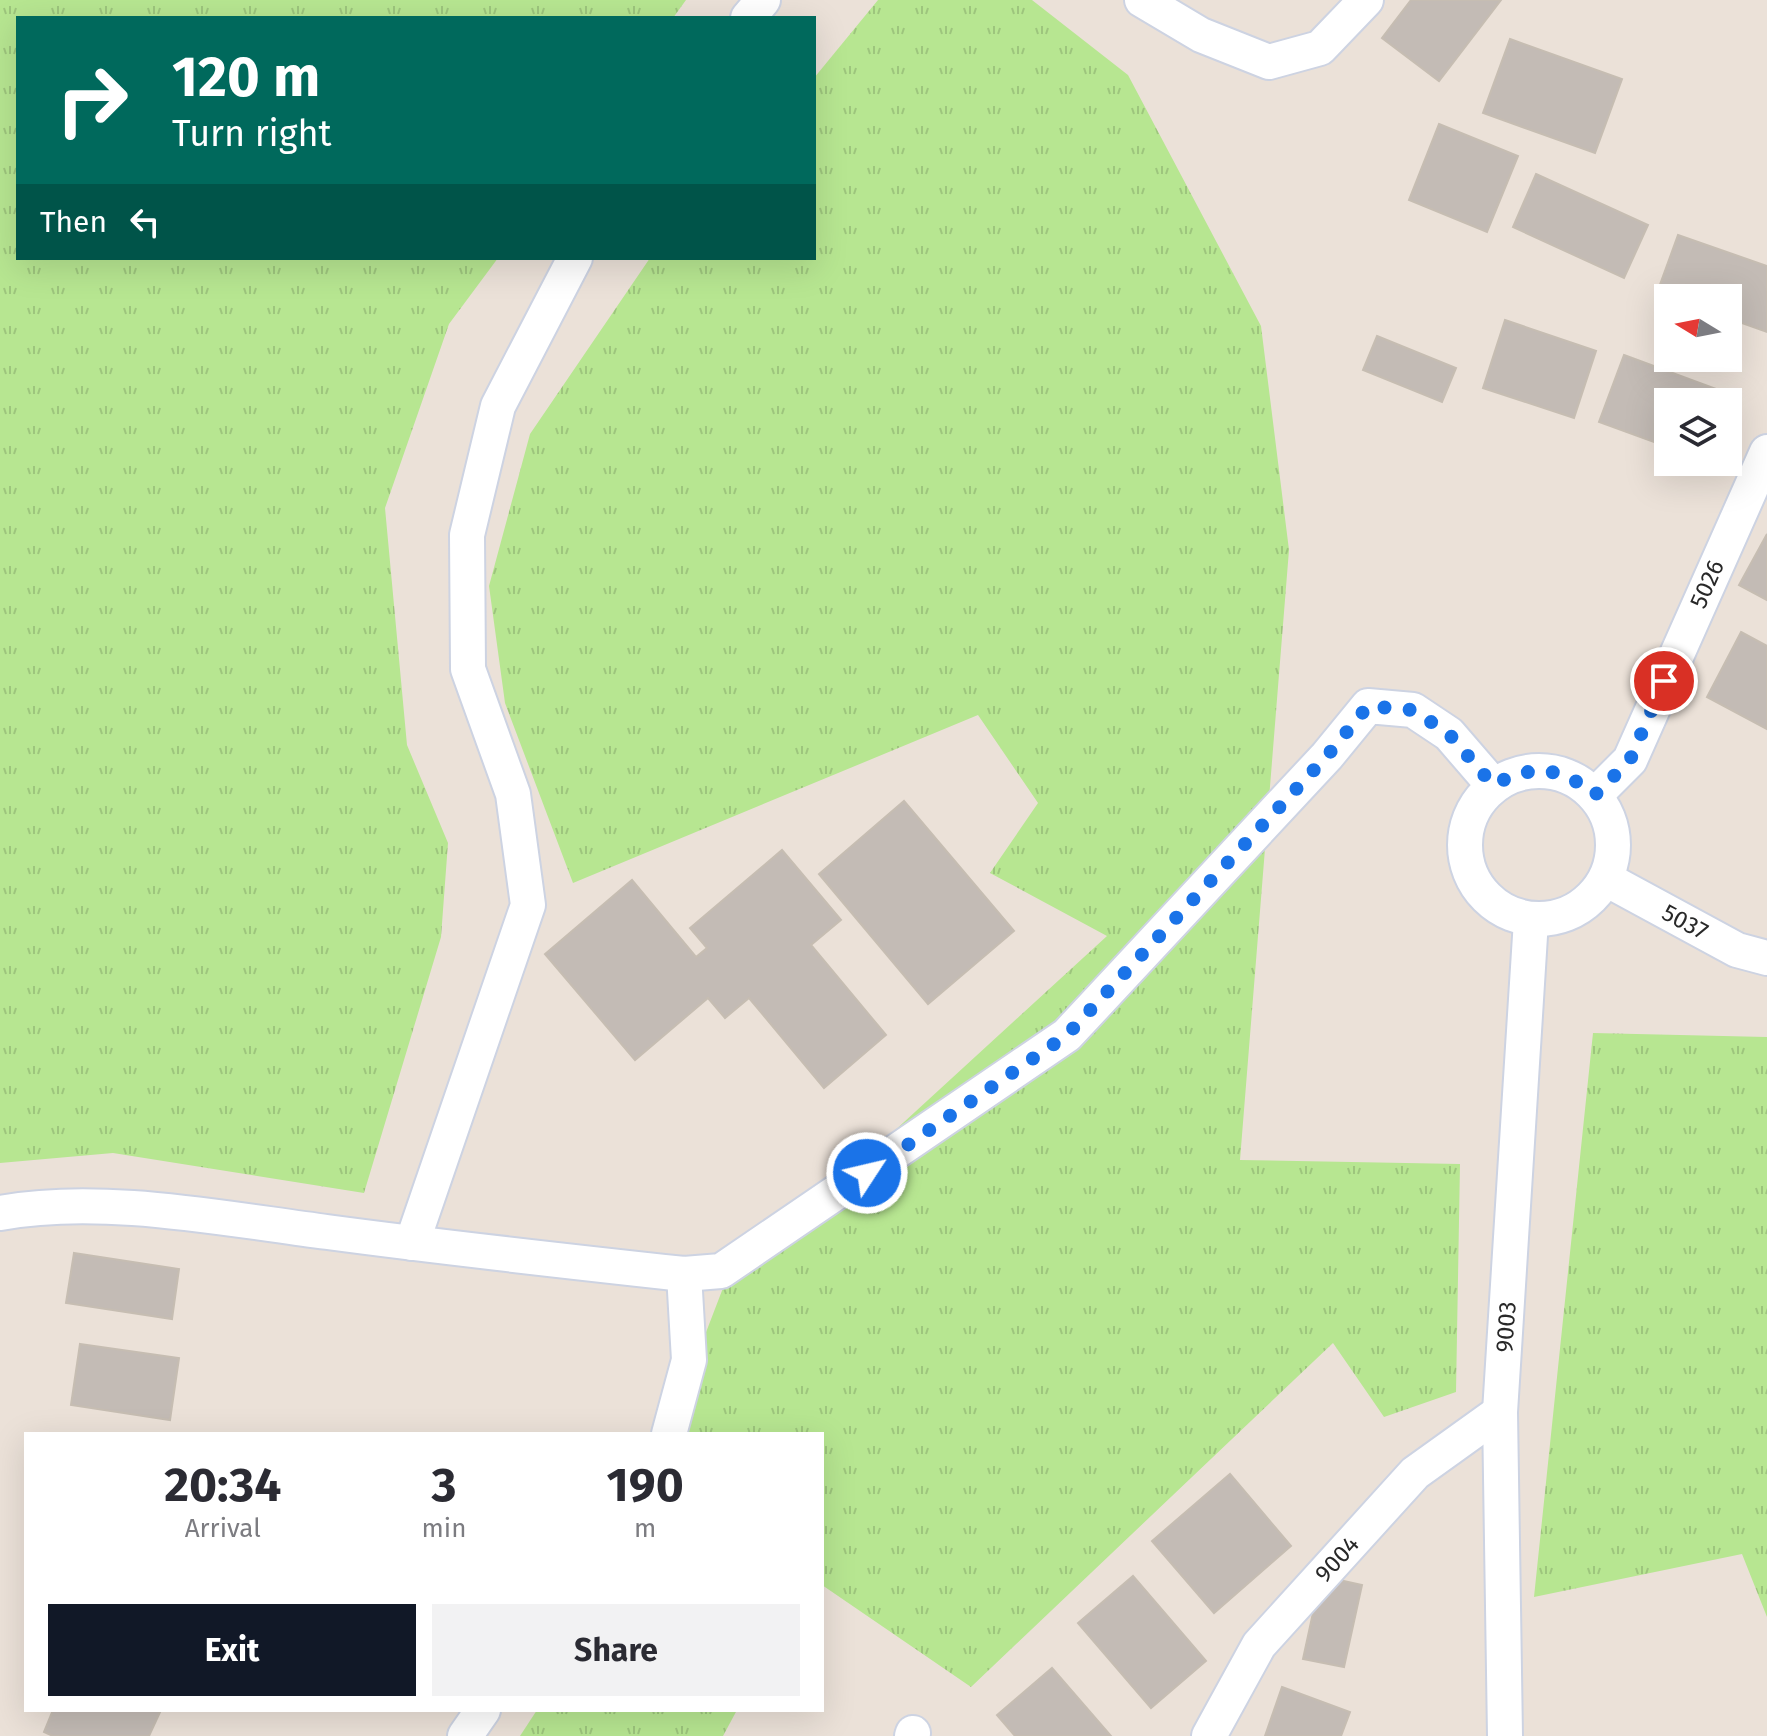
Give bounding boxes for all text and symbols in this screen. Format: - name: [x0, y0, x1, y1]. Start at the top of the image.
- text: 120 m: [172, 44, 320, 111]
- icon: right: [40, 48, 144, 152]
- text: Turn right: [172, 112, 332, 156]
- icon: left: [123, 200, 167, 244]
- text: Then: [40, 204, 107, 240]
- north arrow: [1654, 284, 1742, 372]
- map controls: [1654, 284, 1742, 476]
- button: layers: [1654, 388, 1742, 476]
- street label: 5026: [1684, 556, 1730, 612]
- pin: [1630, 647, 1698, 715]
- icon: arrive: [1642, 659, 1686, 703]
- street label: 5037: [1657, 898, 1713, 946]
- position arrow: [825, 1131, 909, 1215]
- street label: 9003: [1490, 1301, 1522, 1353]
- text: 20:34: [164, 1456, 281, 1514]
- text: 3: [431, 1456, 456, 1514]
- text: 190: [607, 1456, 684, 1514]
- text: Arrival: [185, 1513, 261, 1544]
- text: min: [422, 1513, 466, 1544]
- text: m: [634, 1513, 656, 1544]
- street label: 9004: [1309, 1530, 1365, 1588]
- button: Exit: [48, 1604, 416, 1696]
- button: Share: [432, 1604, 800, 1696]

